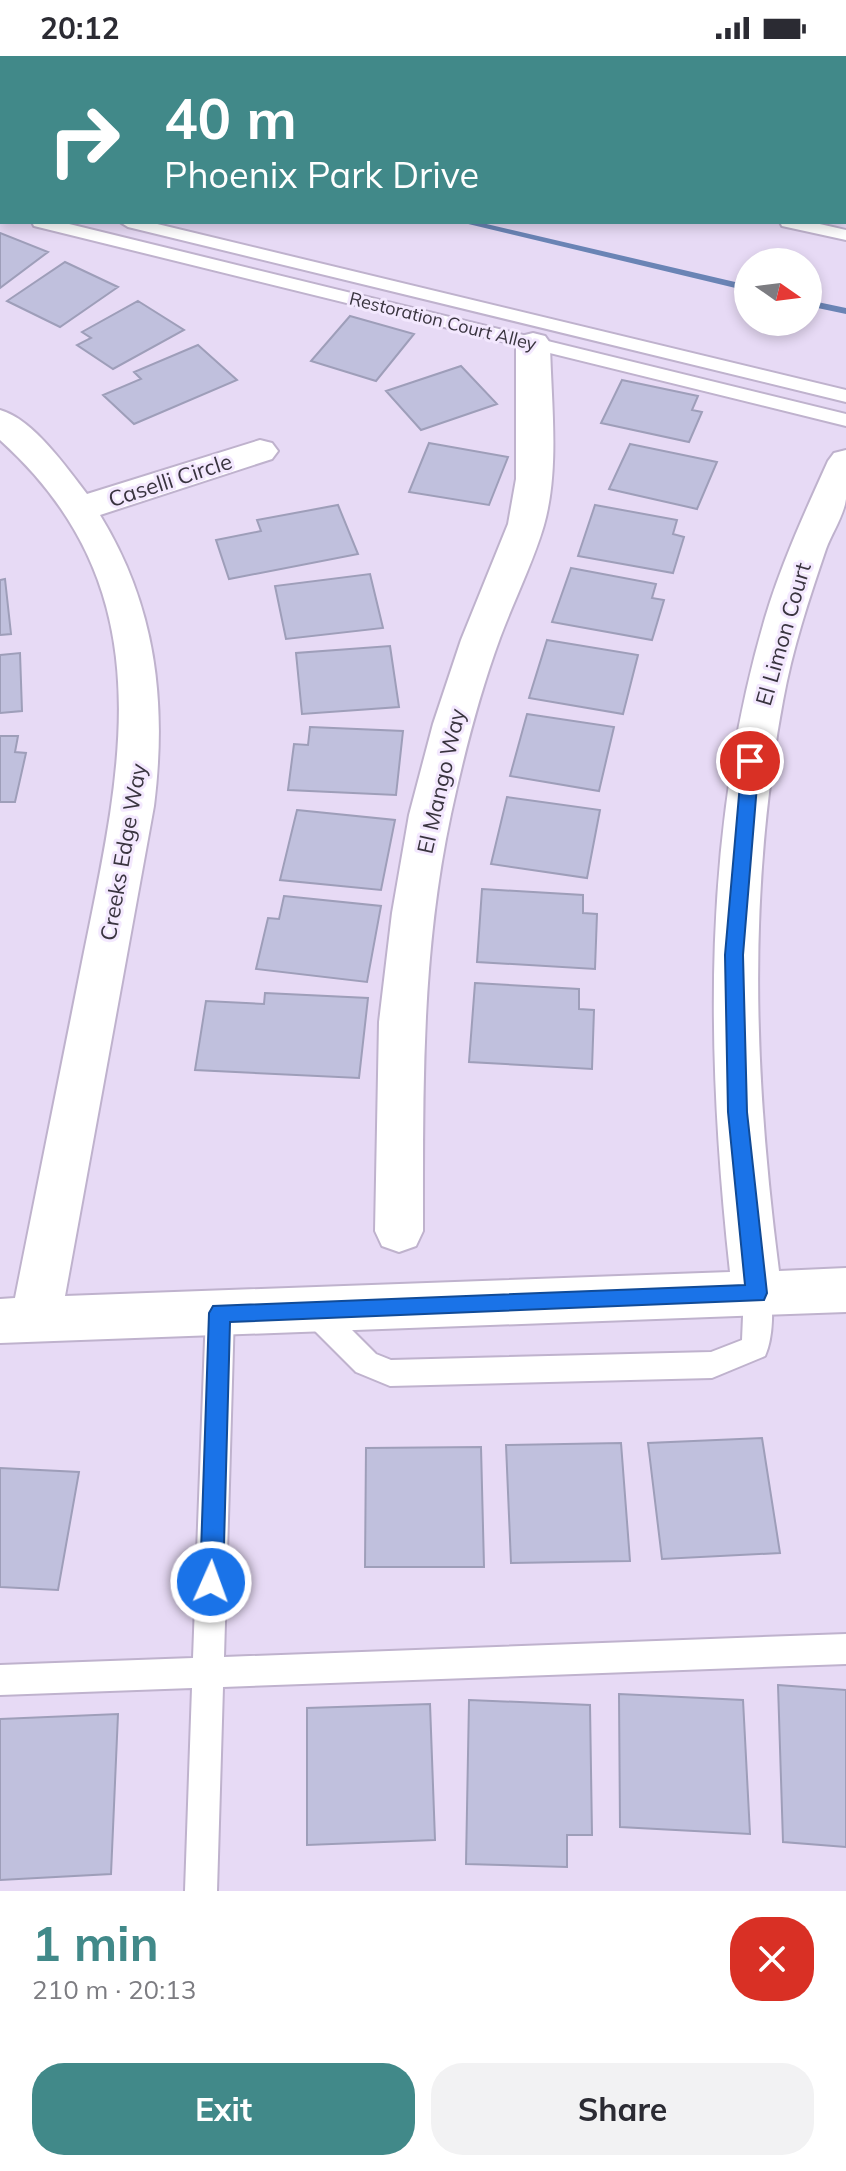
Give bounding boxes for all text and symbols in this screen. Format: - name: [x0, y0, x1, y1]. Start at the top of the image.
- text: 20:12: [40, 9, 119, 47]
- text: 40 m: [164, 83, 297, 153]
- icon: right: [32, 88, 136, 192]
- text: Phoenix Park Drive: [164, 152, 479, 197]
- north arrow: [734, 248, 822, 336]
- map controls: [734, 248, 822, 336]
- street label: Restoration Court Alley: [347, 287, 539, 356]
- street label: Caselli Circle: [105, 447, 235, 513]
- street label: El Limon Court: [749, 559, 817, 709]
- street label: El Mango Way: [411, 705, 471, 856]
- pin: [716, 727, 784, 795]
- icon: arrive: [728, 739, 772, 783]
- street label: Creeks Edge Way: [94, 761, 152, 943]
- position arrow: [169, 1540, 253, 1624]
- text: 1 min: [32, 1913, 159, 1973]
- button: close: [730, 1917, 814, 2001]
- text: 210 m · 20:13: [32, 1973, 196, 2006]
- button: Exit: [32, 2063, 415, 2155]
- button: Share: [431, 2063, 814, 2155]

